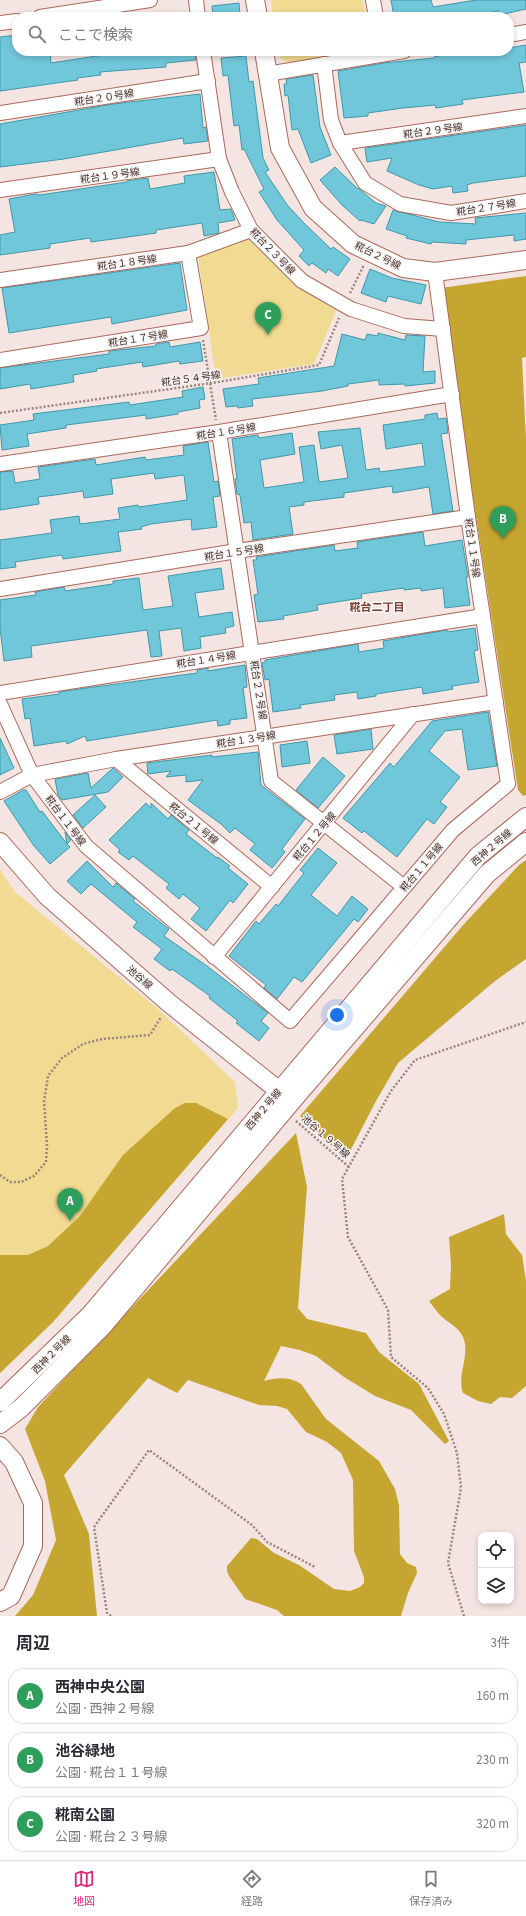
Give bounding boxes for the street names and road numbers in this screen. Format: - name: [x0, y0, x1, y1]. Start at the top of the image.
- street label: 糀台２０号線: [73, 86, 135, 110]
- street label: 糀台２９号線: [402, 120, 464, 142]
- street label: 糀台１９号線: [79, 165, 141, 187]
- street label: 糀台２７号線: [455, 196, 517, 220]
- street label: 糀台２３号線: [246, 225, 298, 278]
- street label: 糀台２号線: [352, 239, 403, 273]
- street label: 糀台１８号線: [96, 252, 158, 274]
- street label: 糀台１７号線: [107, 327, 169, 351]
- street label: 糀台５４号線: [160, 368, 222, 390]
- street label: 糀台１６号線: [195, 420, 257, 444]
- street label: 糀台１１号線: [461, 517, 483, 579]
- street label: 糀台１５号線: [203, 541, 265, 565]
- street label: 糀台１４号線: [175, 648, 237, 672]
- street label: 糀台２２号線: [246, 659, 270, 721]
- street label: 糀台１３号線: [215, 728, 277, 752]
- street label: 糀台１１号線: [42, 792, 89, 849]
- street label: 糀台２１号線: [166, 799, 221, 848]
- street label: 糀台１２号線: [290, 809, 339, 864]
- street label: 西神２号線: [468, 826, 515, 869]
- street label: 糀台１１号線: [397, 840, 446, 895]
- street label: 池谷線: [123, 963, 155, 993]
- street label: 西神２号線: [242, 1086, 285, 1133]
- street label: 池谷１９号線: [298, 1112, 353, 1162]
- street label: 西神２号線: [29, 1332, 74, 1377]

